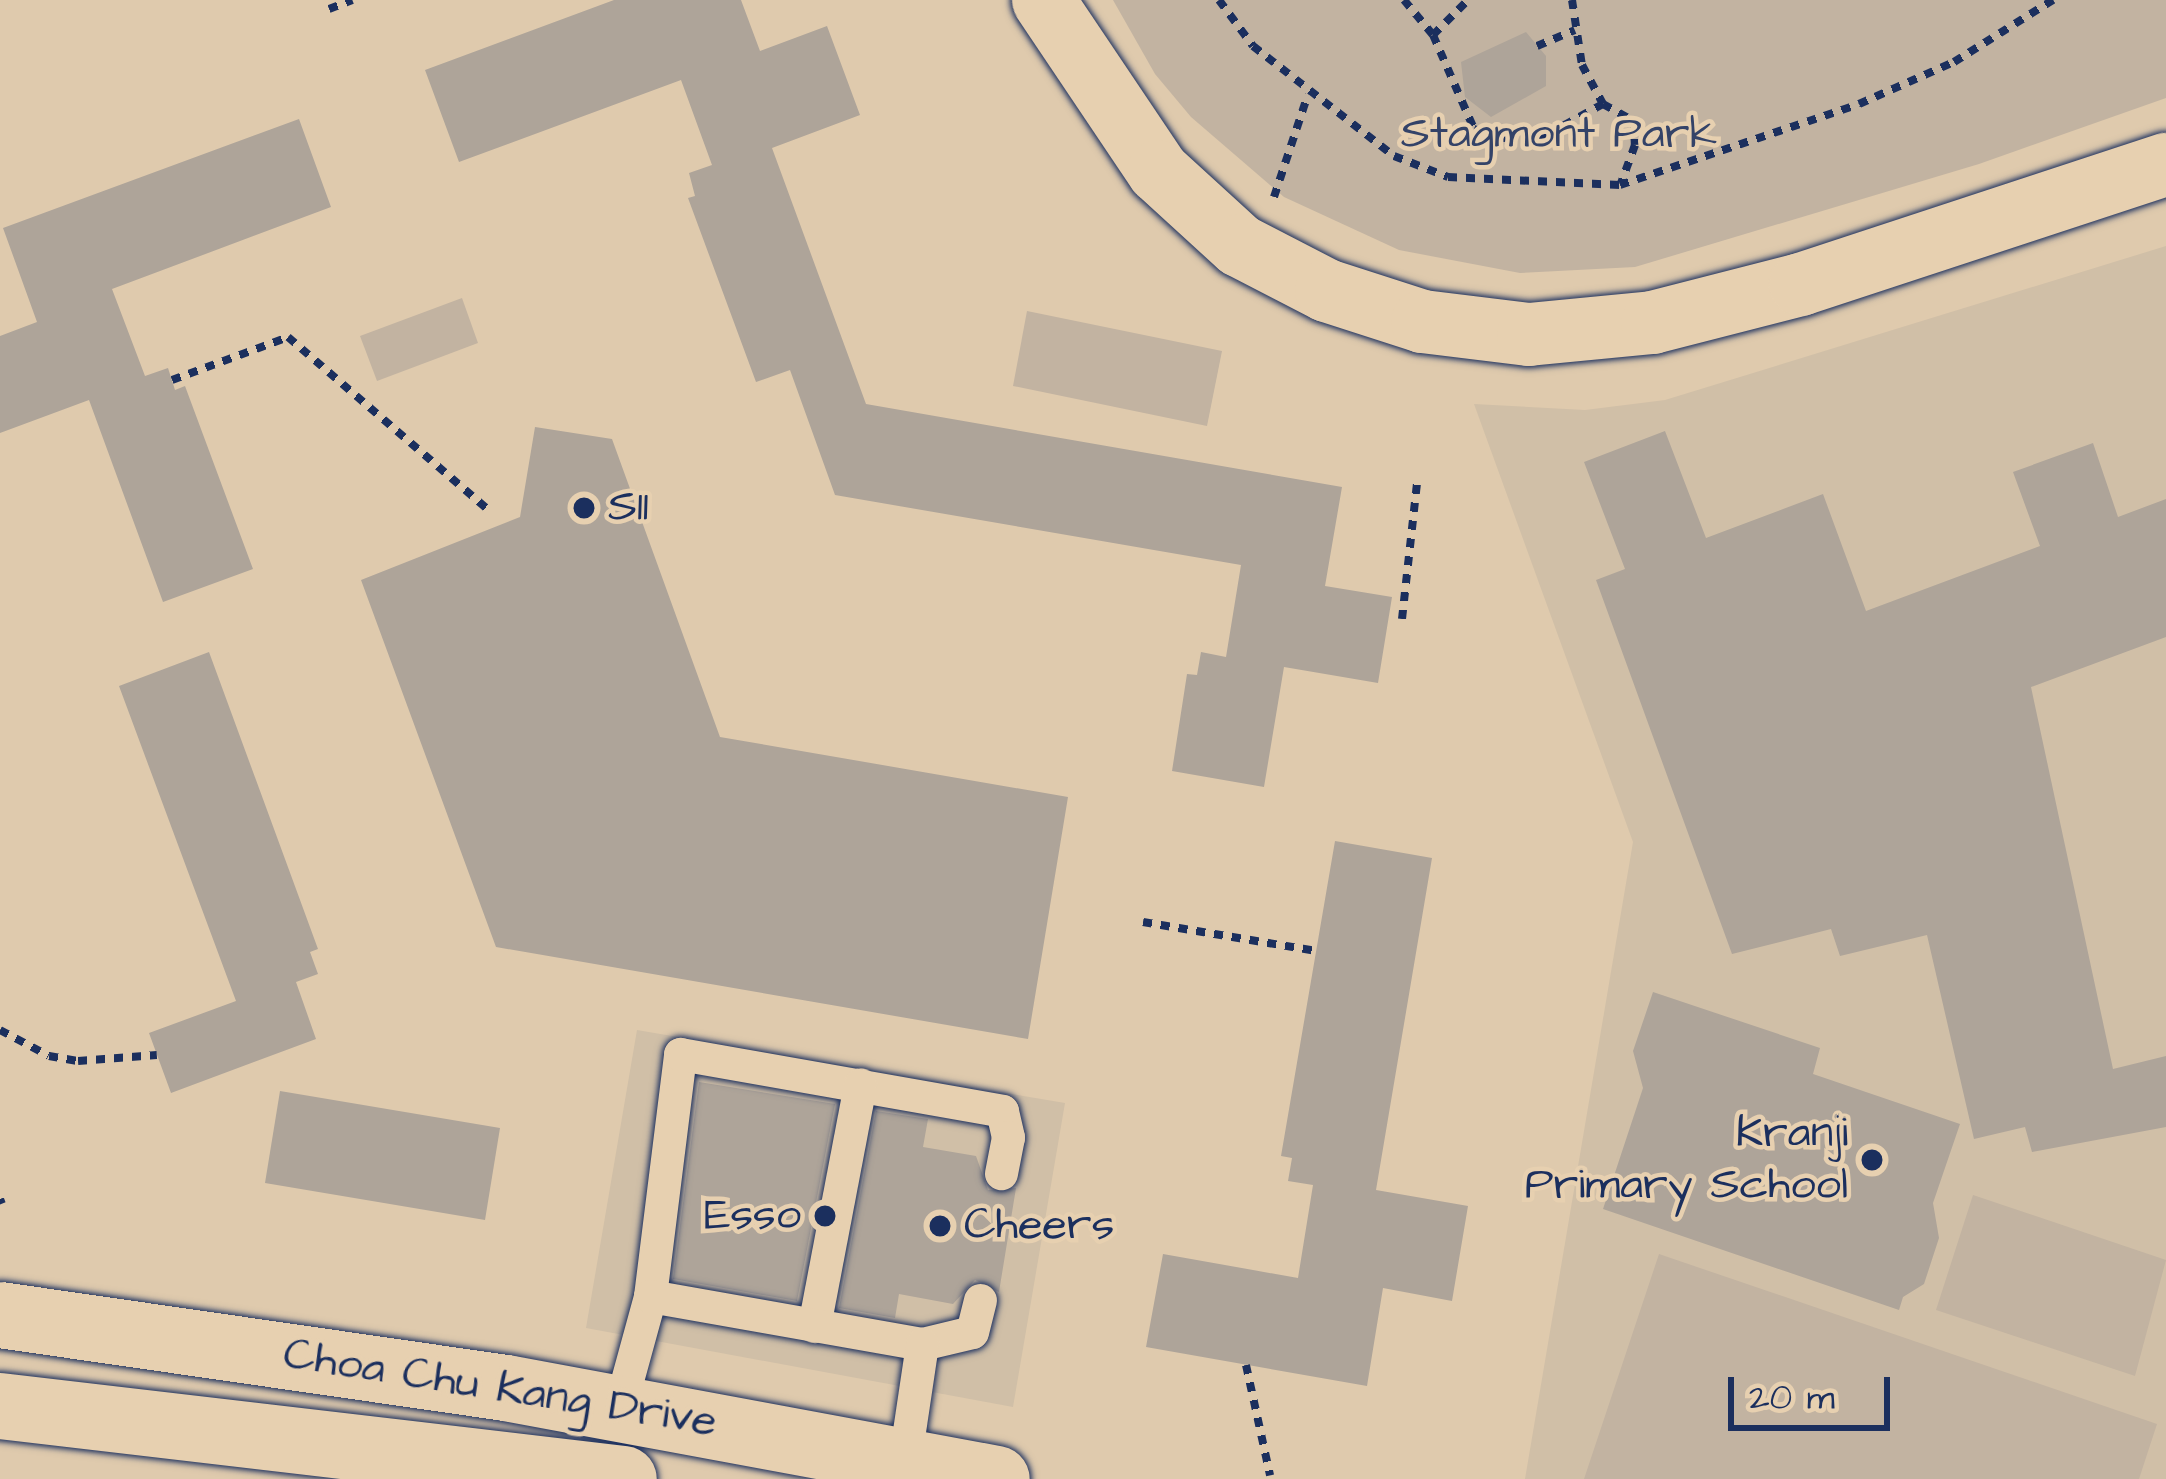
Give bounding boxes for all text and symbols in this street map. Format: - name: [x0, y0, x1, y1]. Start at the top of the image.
- park label: Stagmont Park: [1401, 108, 1717, 162]
- place label: S11: [608, 481, 648, 535]
- marker: S11: [571, 495, 597, 521]
- place label: Kranji Primary School: [1525, 1107, 1848, 1213]
- marker: Kranji Primary School: [1859, 1147, 1885, 1173]
- place label: Esso: [704, 1189, 801, 1243]
- place label: Cheers: [964, 1199, 1114, 1253]
- marker: Esso: [812, 1203, 838, 1229]
- marker: Cheers: [927, 1213, 953, 1239]
- street label: Choa Chu Kang Drive: [280, 1328, 720, 1450]
- scale bar: [1734, 1353, 1896, 1427]
- text: 20 m: [1749, 1372, 1835, 1423]

